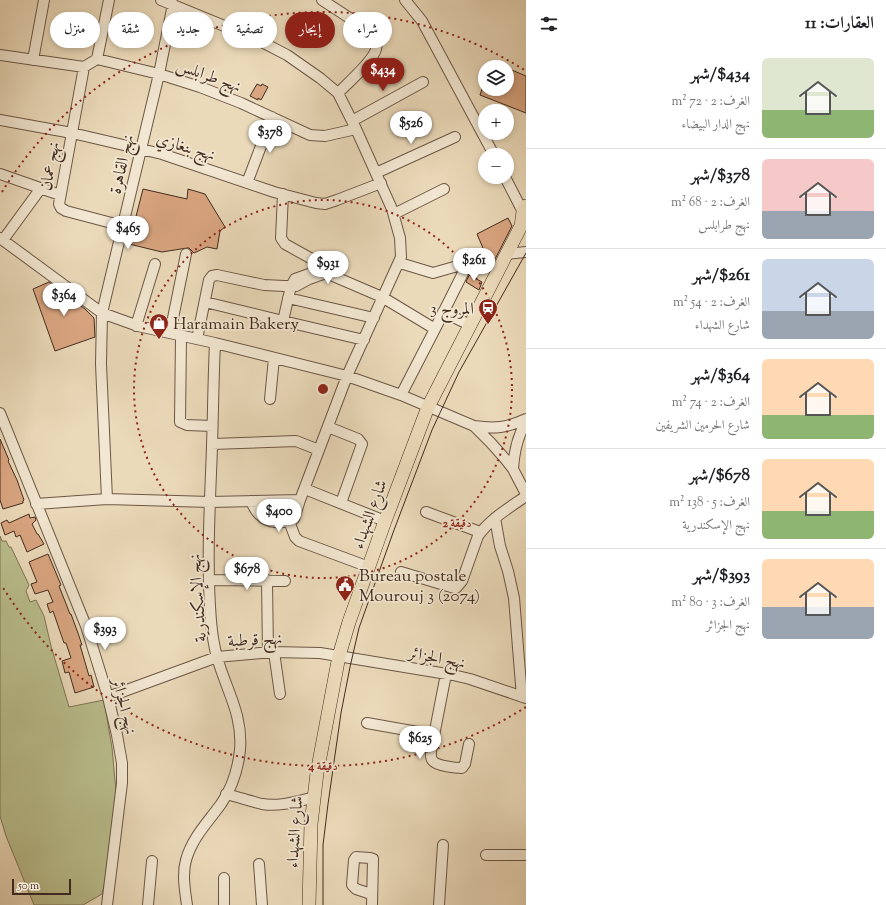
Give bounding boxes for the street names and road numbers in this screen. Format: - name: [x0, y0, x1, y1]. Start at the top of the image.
- street label: نهج طرابلس: [172, 54, 244, 102]
- street label: نهج بنغازي: [152, 128, 218, 170]
- street label: نهج القاهرة: [104, 132, 143, 197]
- street label: نهج عمان: [35, 140, 69, 193]
- street label: شارع الشهداء: [347, 477, 395, 553]
- street label: نهج الإسكندرية: [184, 553, 216, 643]
- street label: نهج قرطبة: [227, 628, 283, 656]
- street label: نهج الجزائر: [404, 641, 467, 678]
- street label: نهج الجزائر: [102, 674, 142, 738]
- street label: شارع الشهداء: [282, 795, 310, 869]

